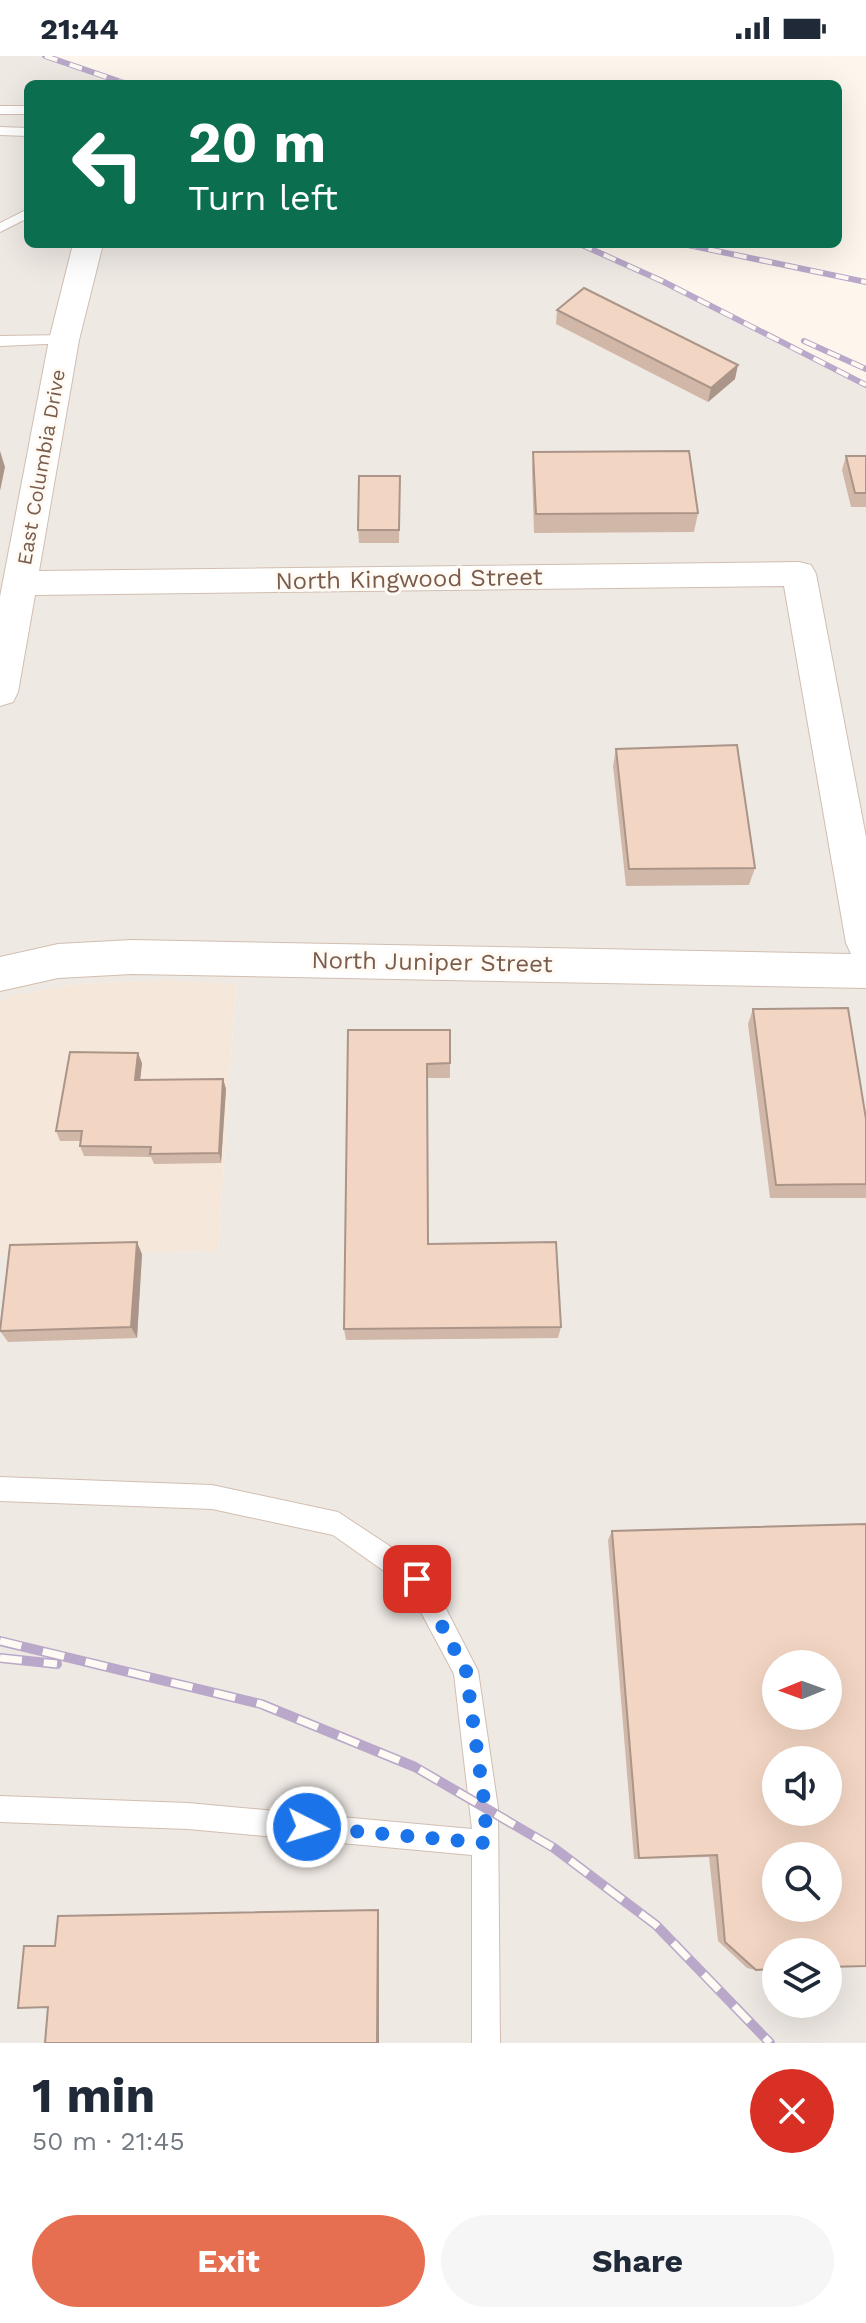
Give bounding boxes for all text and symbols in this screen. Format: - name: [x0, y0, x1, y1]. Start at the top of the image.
- text: 21:44: [40, 11, 119, 46]
- text: 20 m: [188, 110, 326, 176]
- icon: left: [56, 112, 160, 216]
- text: Turn left: [188, 177, 338, 219]
- street label: East Columbia Drive: [12, 367, 70, 567]
- street label: North Kingwood Street: [275, 563, 543, 595]
- street label: North Juniper Street: [311, 946, 553, 978]
- pin: [383, 1545, 451, 1613]
- icon: arrive: [395, 1557, 439, 1601]
- north arrow: [762, 1650, 842, 1730]
- map controls: [762, 1650, 842, 2018]
- button: sound: [762, 1746, 842, 1826]
- position arrow: [265, 1785, 349, 1869]
- button: search: [762, 1842, 842, 1922]
- button: layers: [762, 1938, 842, 2018]
- text: 1 min: [32, 2067, 155, 2124]
- button: close: [750, 2069, 834, 2153]
- text: 50 m · 21:45: [32, 2126, 185, 2156]
- button: Exit: [32, 2215, 425, 2307]
- button: Share: [441, 2215, 834, 2307]

